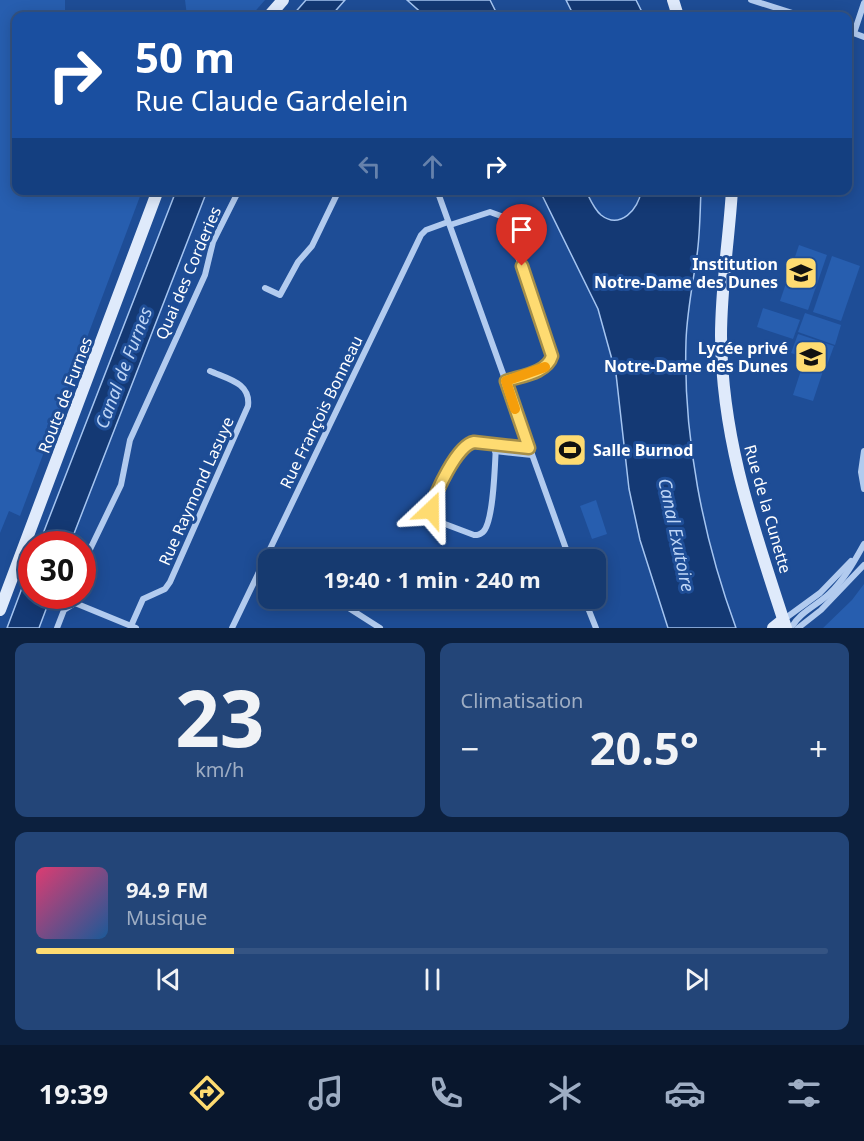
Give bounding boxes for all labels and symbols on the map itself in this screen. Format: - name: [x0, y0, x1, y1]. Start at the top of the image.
- street label: Quai des Corderies: [150, 203, 226, 343]
- pin: [496, 204, 547, 266]
- place label: Institution Notre-Dame des Dunes: [594, 253, 778, 293]
- school or university icon: Institution Notre-Dame des Dunes: [783, 255, 819, 291]
- water label: Canal de Furnes: [89, 303, 157, 432]
- street label: Rue François Bonneau: [274, 332, 368, 492]
- street label: Route de Furnes: [33, 334, 97, 456]
- place label: Lycée privé Notre-Dame des Dunes: [604, 337, 788, 377]
- school or university icon: Lycée privé Notre-Dame des Dunes: [793, 339, 829, 375]
- street label: Rue Raymond Lasuye: [153, 413, 239, 569]
- sports icon: Salle Burnod: [552, 432, 588, 468]
- place label: Salle Burnod: [593, 439, 693, 461]
- street label: Rue de la Cunette: [739, 442, 797, 576]
- water label: Canal Exutoire: [653, 476, 701, 594]
- position arrow: [399, 478, 463, 542]
- speed limit sign: 30: [18, 531, 96, 609]

